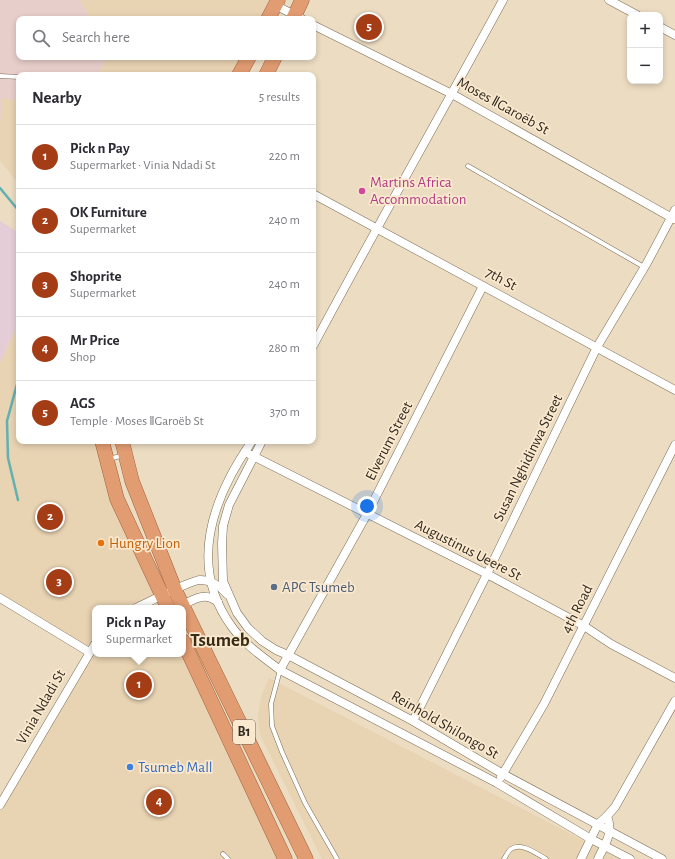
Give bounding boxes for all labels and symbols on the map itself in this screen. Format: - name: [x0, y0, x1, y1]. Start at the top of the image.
- pin: 5: [356, 12, 382, 42]
- street label: Moses ǁGaroëb St: [455, 75, 552, 137]
- place label: Martins Africa Accommodation: [370, 175, 466, 207]
- marker: Martins Africa Accommodation: [357, 186, 367, 196]
- street label: 7th St: [483, 265, 519, 294]
- street label: Susan Nghidinwa Street: [491, 392, 565, 524]
- street label: Elverum Street: [363, 399, 415, 483]
- your location: [357, 496, 377, 516]
- pin: 2: [37, 502, 63, 532]
- street label: Augustinus Ueere St: [412, 517, 524, 583]
- place label: Hungry Lion: [109, 536, 180, 551]
- marker: Hungry Lion: [96, 538, 106, 548]
- pin: 3: [46, 567, 72, 597]
- place label: APC Tsumeb: [282, 580, 355, 595]
- marker: APC Tsumeb: [269, 582, 279, 592]
- street label: 4th Road: [558, 582, 596, 636]
- district label: Tsumeb: [190, 631, 250, 650]
- street label: Vinia Ndadi St: [14, 667, 68, 747]
- pin: 1: [126, 670, 152, 700]
- street label: Reinhold Shilongo St: [389, 688, 501, 762]
- road number: B1: [233, 720, 255, 744]
- place label: Tsumeb Mall: [138, 760, 213, 775]
- marker: Tsumeb Mall: [125, 762, 135, 772]
- pin: 4: [146, 787, 172, 817]

